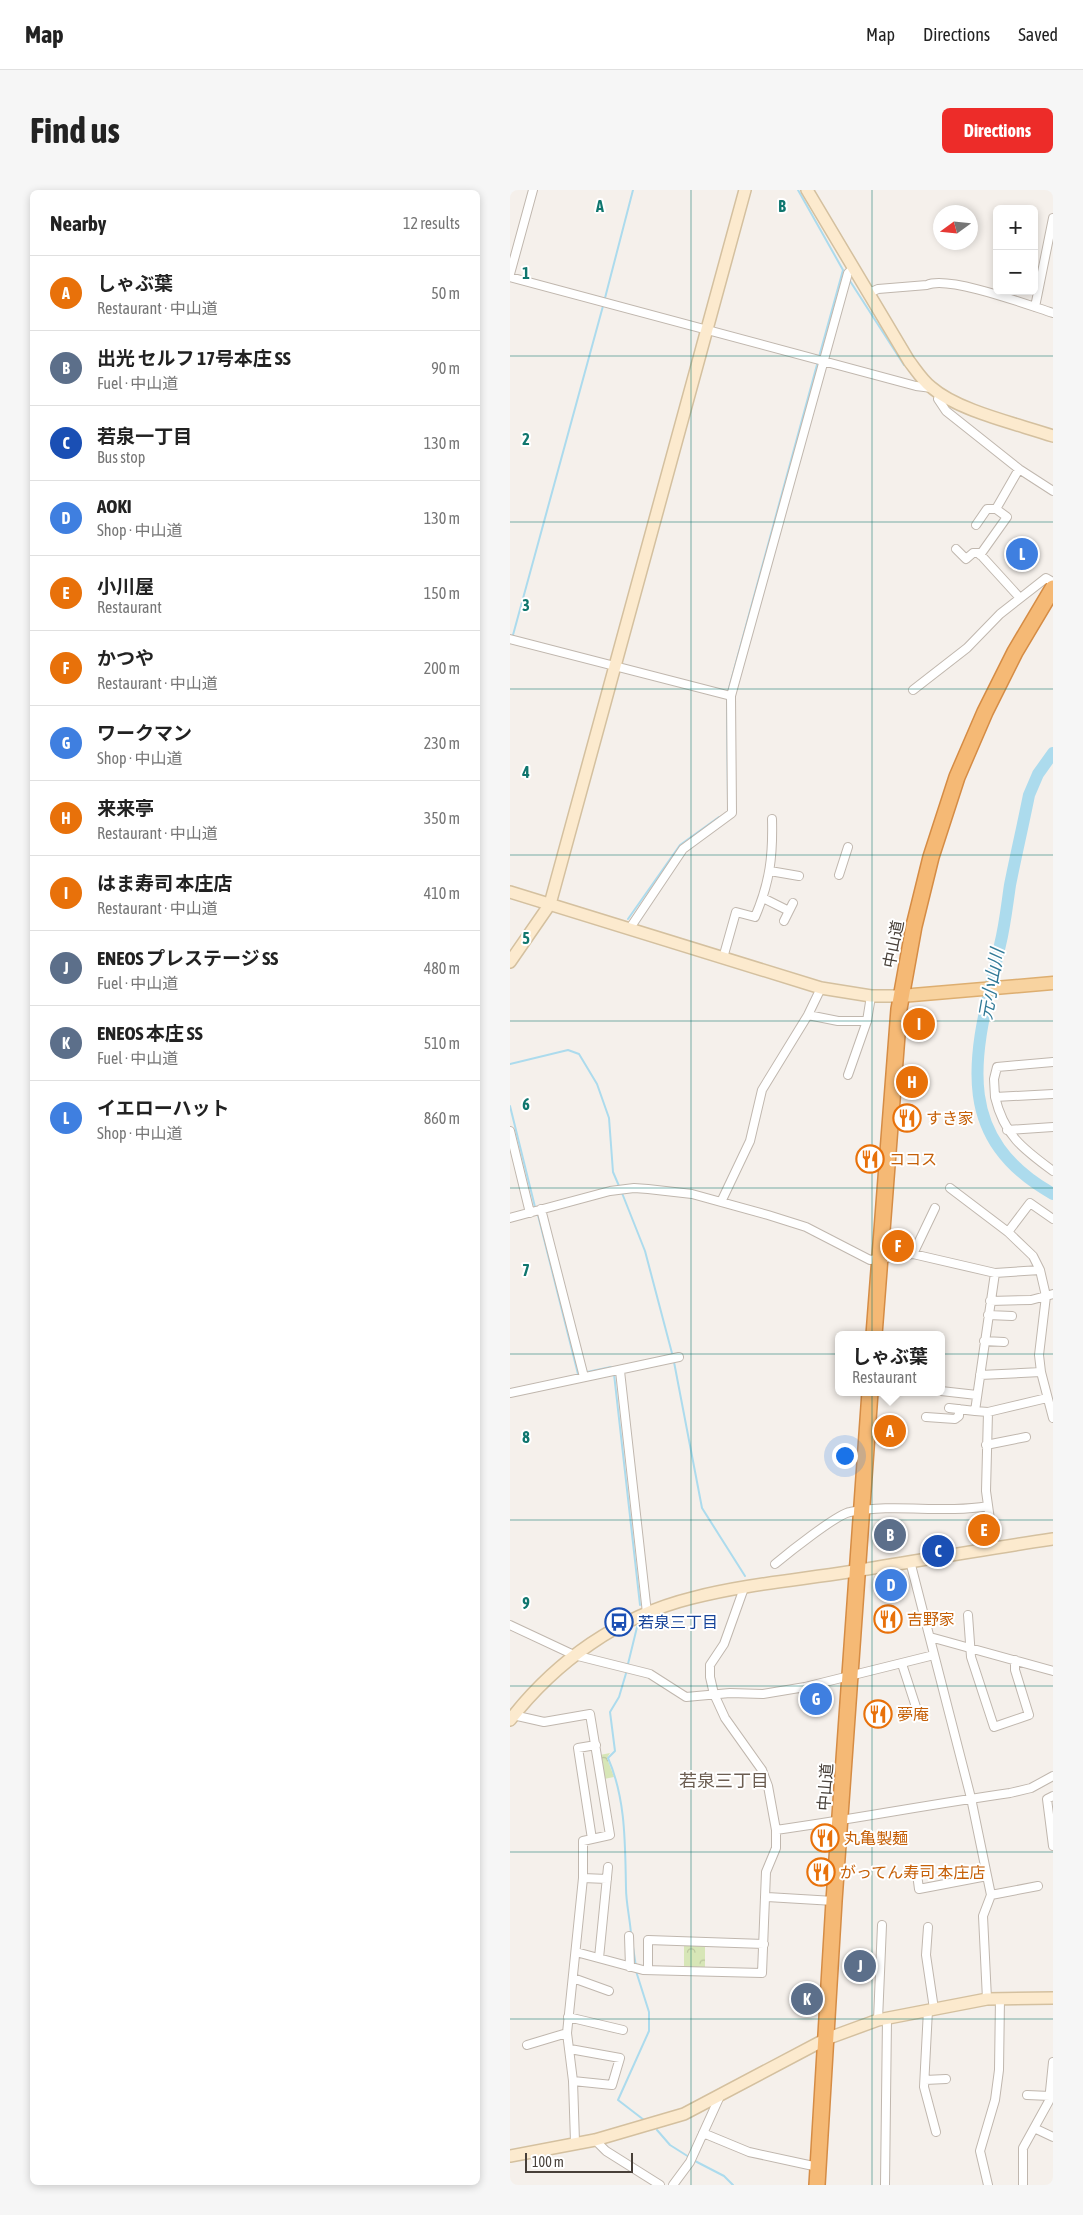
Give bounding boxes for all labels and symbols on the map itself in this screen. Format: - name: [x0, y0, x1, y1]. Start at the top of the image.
- text: A: [595, 197, 604, 215]
- text: B: [778, 197, 786, 215]
- north arrow: [933, 205, 978, 250]
- text: 1: [522, 264, 530, 282]
- text: 2: [522, 430, 530, 448]
- pin: L: [1006, 535, 1038, 573]
- text: 3: [522, 596, 530, 614]
- text: 4: [521, 763, 530, 781]
- street label: 中山道: [880, 919, 906, 969]
- text: 5: [522, 929, 530, 947]
- water label: 元小山川: [974, 945, 1008, 1021]
- pin: I: [903, 1005, 935, 1043]
- pin: H: [896, 1063, 928, 1101]
- text: 6: [522, 1095, 530, 1113]
- restaurant icon: すき家: [892, 1103, 922, 1133]
- place label: すき家: [926, 1109, 974, 1127]
- restaurant icon: ココス: [855, 1144, 885, 1174]
- place label: ココス: [889, 1150, 937, 1168]
- pin: F: [882, 1227, 914, 1265]
- text: 7: [522, 1261, 530, 1279]
- pin: A: [874, 1412, 906, 1450]
- text: 8: [522, 1428, 530, 1446]
- your location: [832, 1443, 858, 1469]
- pin: E: [968, 1511, 1000, 1549]
- pin: B: [874, 1516, 906, 1554]
- pin: C: [922, 1532, 954, 1570]
- pin: D: [875, 1566, 907, 1604]
- text: 9: [522, 1594, 530, 1612]
- restaurant icon: 吉野家: [873, 1604, 903, 1634]
- bus stop icon: 若泉三丁目: [604, 1607, 634, 1637]
- place label: 吉野家: [907, 1610, 955, 1628]
- place label: 若泉三丁目: [638, 1613, 718, 1631]
- pin: G: [800, 1680, 832, 1718]
- restaurant icon: 夢庵: [863, 1699, 893, 1729]
- place label: 夢庵: [897, 1705, 929, 1723]
- street label: 中山道: [814, 1762, 836, 1812]
- district label: 若泉三丁目: [679, 1770, 769, 1791]
- restaurant icon: 丸亀製麺: [810, 1823, 840, 1853]
- place label: 丸亀製麺: [844, 1829, 908, 1847]
- restaurant icon: がってん寿司 本庄店: [806, 1857, 836, 1887]
- place label: がってん寿司 本庄店: [840, 1863, 985, 1881]
- pin: J: [844, 1947, 876, 1985]
- pin: K: [791, 1980, 823, 2018]
- scale bar: [525, 2150, 632, 2173]

